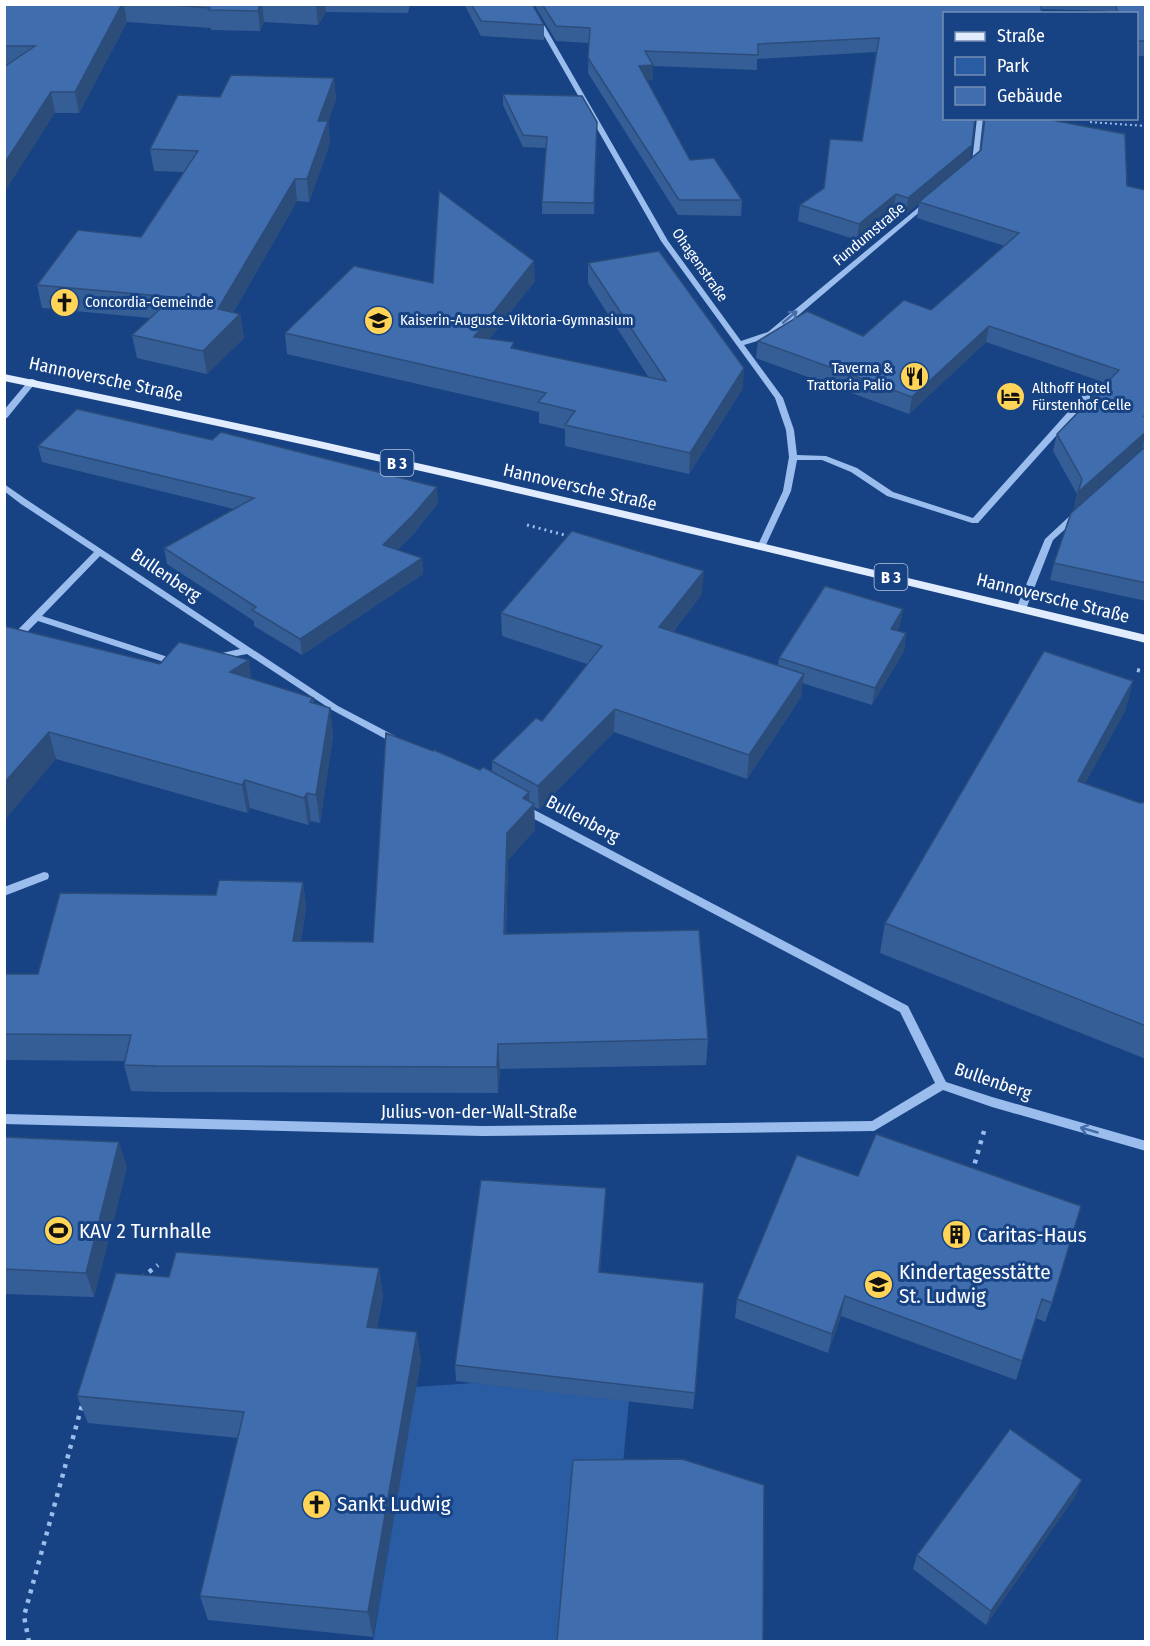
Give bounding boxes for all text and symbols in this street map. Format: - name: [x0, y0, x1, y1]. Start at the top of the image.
- legend: [943, 12, 1138, 120]
- text: Straße: [997, 25, 1045, 47]
- text: Park: [997, 55, 1030, 77]
- text: Gebäude: [997, 85, 1063, 107]
- street label: Fundumstraße: [829, 199, 909, 269]
- street label: Ohagenstraße: [668, 225, 732, 305]
- church icon: Concordia-Gemeinde: [48, 286, 80, 318]
- place label: Concordia-Gemeinde: [85, 293, 214, 311]
- school or university icon: Kaiserin-Auguste-Viktoria-Gymnasium: [363, 304, 395, 336]
- place label: Kaiserin-Auguste-Viktoria-Gymnasium: [400, 311, 633, 329]
- one-way arrow: [782, 311, 798, 324]
- street label: Hannoversche Straße: [27, 352, 185, 406]
- place label: Taverna & Trattoria Palio: [807, 359, 893, 394]
- restaurant icon: Taverna & Trattoria Palio: [898, 361, 930, 393]
- place label: Althoff Hotel Fürstenhof Celle: [1032, 379, 1131, 414]
- hotel icon: Althoff Hotel Fürstenhof Celle: [995, 381, 1027, 413]
- road number: B 3: [380, 450, 414, 476]
- street label: Hannoversche Straße: [501, 459, 659, 515]
- street label: Bullenberg: [127, 544, 206, 607]
- road number: B 3: [874, 564, 908, 590]
- street label: Hannoversche Straße: [974, 568, 1132, 628]
- street label: Bullenberg: [543, 791, 624, 848]
- street label: Bullenberg: [952, 1058, 1035, 1105]
- street label: Julius-von-der-Wall-Straße: [381, 1101, 577, 1123]
- one-way arrow: [1080, 1124, 1099, 1135]
- sports icon: KAV 2 Turnhalle: [42, 1215, 74, 1247]
- place label: KAV 2 Turnhalle: [79, 1218, 211, 1244]
- building icon: Caritas-Haus: [940, 1219, 972, 1251]
- place label: Caritas-Haus: [977, 1222, 1087, 1248]
- place label: Kindertagesstätte St. Ludwig: [899, 1259, 1051, 1309]
- school or university icon: Kindertagesstätte St. Ludwig: [862, 1268, 894, 1300]
- church icon: Sankt Ludwig: [300, 1488, 332, 1520]
- place label: Sankt Ludwig: [337, 1491, 451, 1517]

